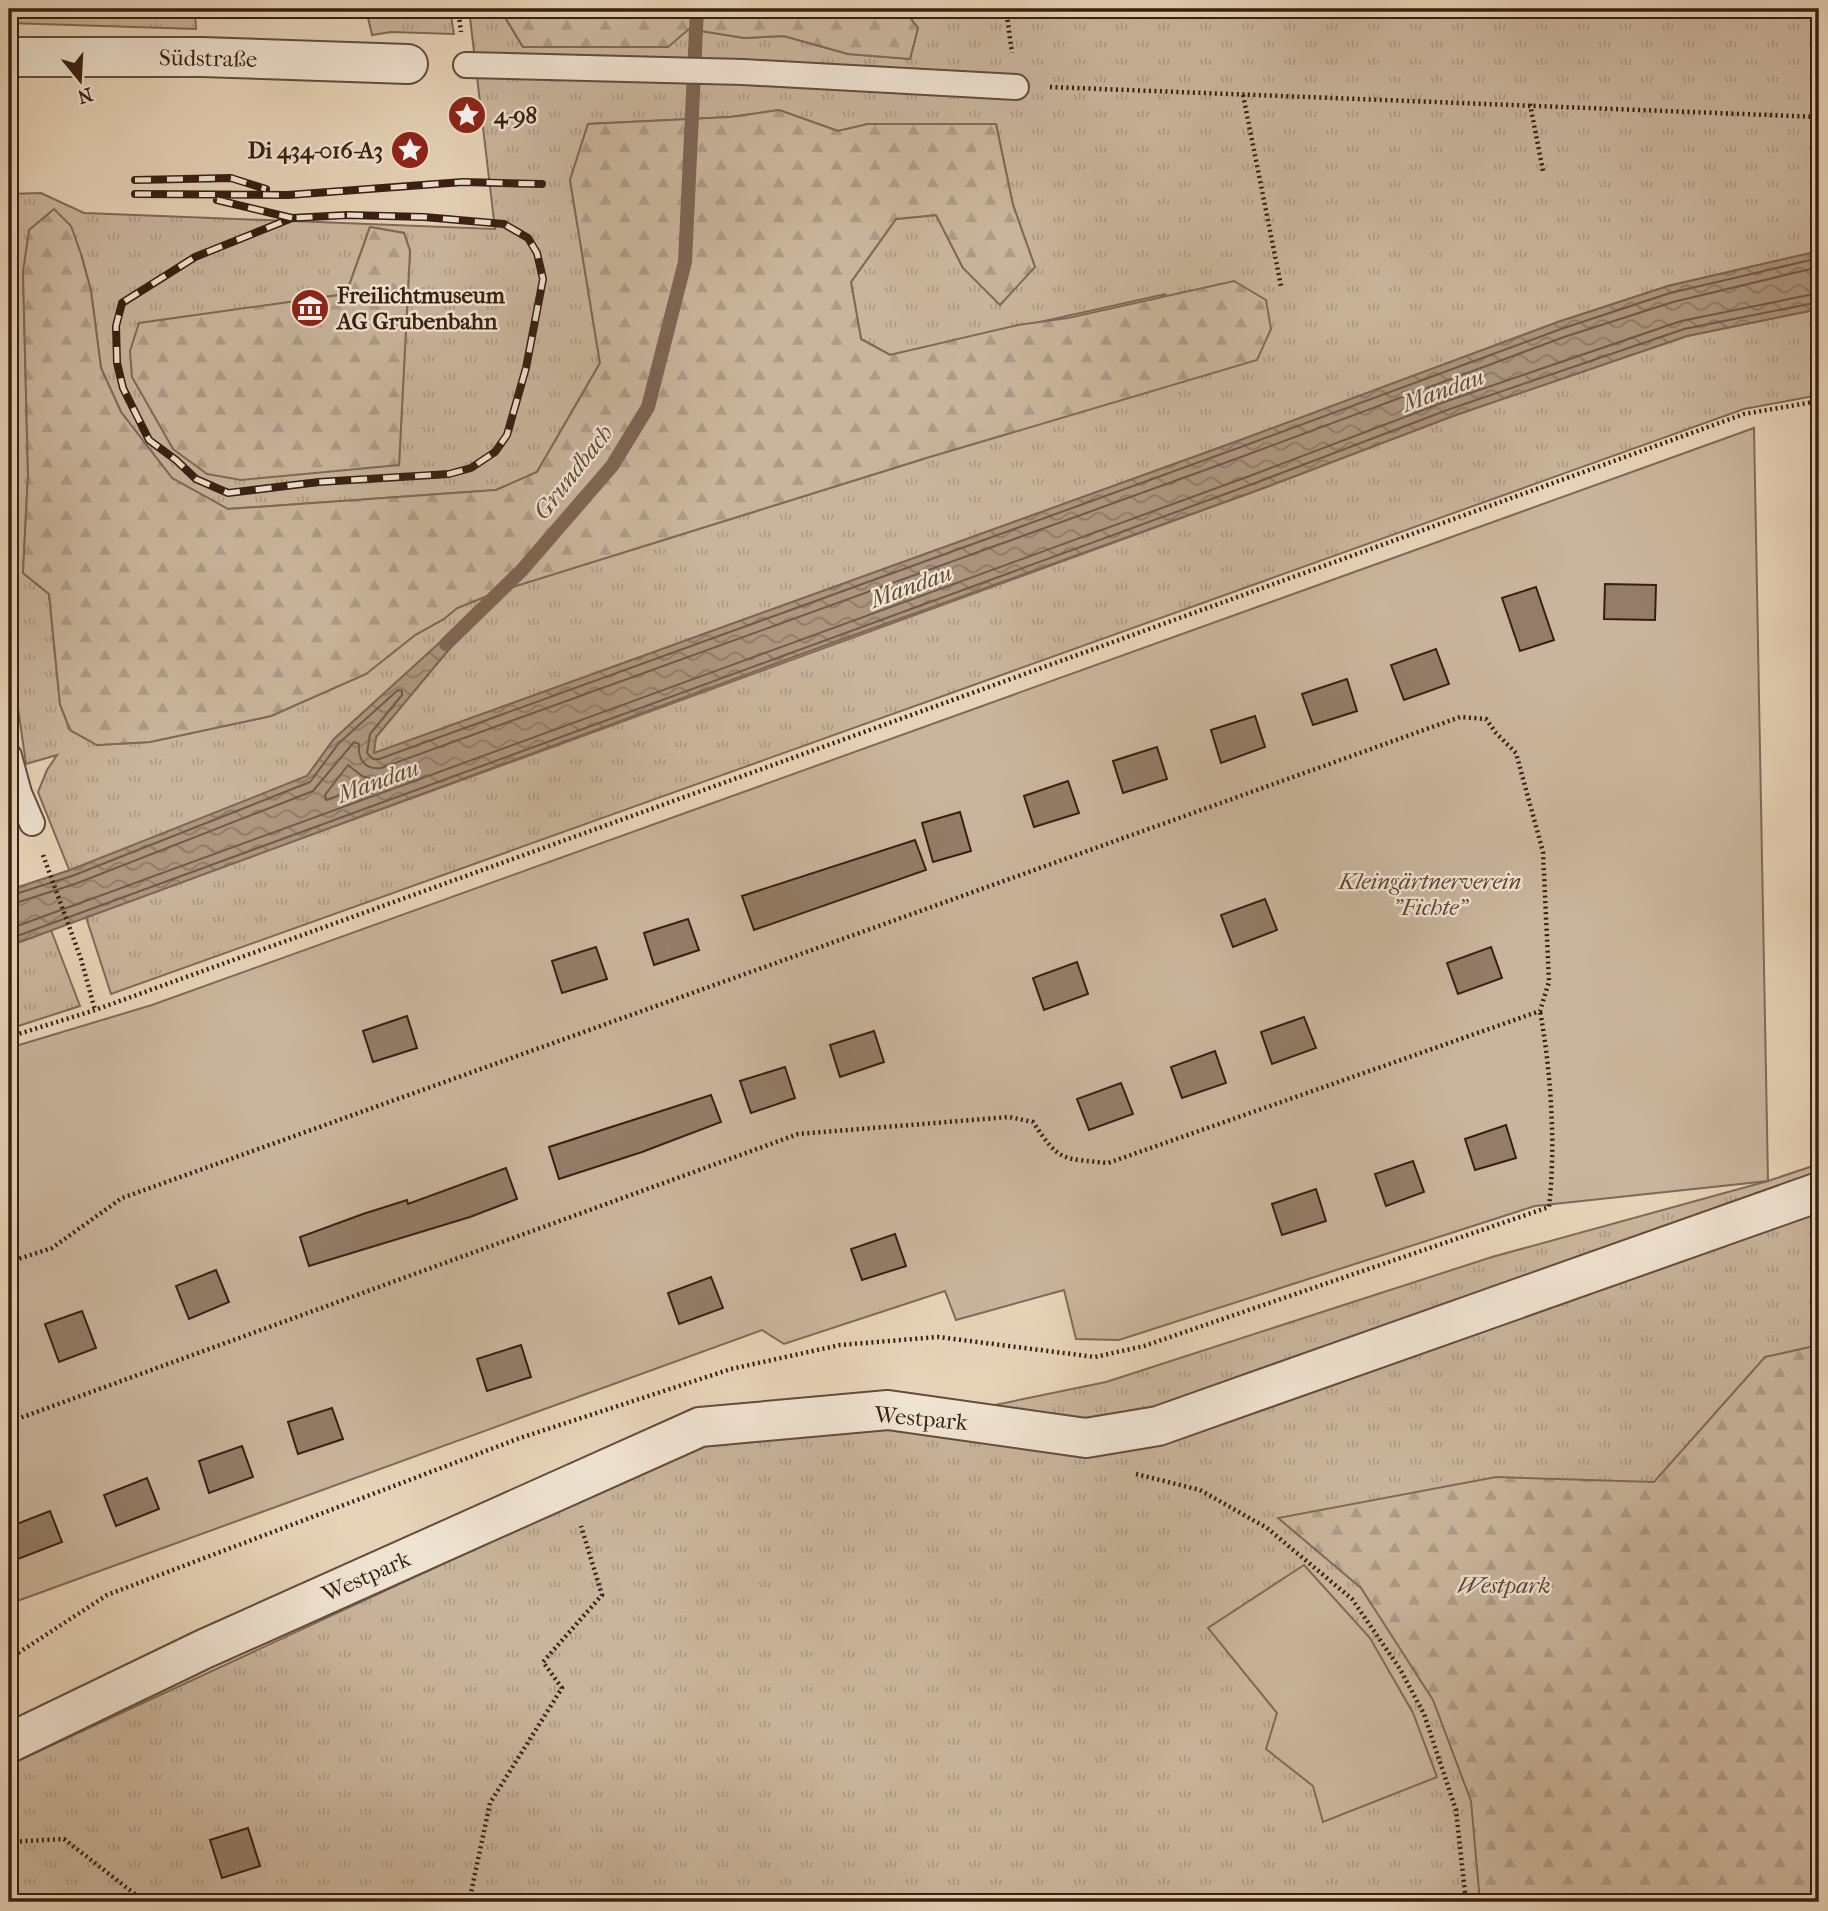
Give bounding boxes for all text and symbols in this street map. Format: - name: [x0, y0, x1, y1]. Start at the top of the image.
- street label: Südstraße: [159, 44, 257, 73]
- north arrow: [46, 46, 116, 116]
- text: N: [74, 83, 95, 108]
- place icon: 4-98: [446, 94, 488, 136]
- place label: 4-98: [493, 102, 537, 129]
- place icon: Di 434-016-A3: [389, 129, 431, 171]
- place label: Di 434-016-A3: [248, 137, 383, 164]
- place label: Freilichtmuseum AG Grubenbahn: [335, 282, 506, 335]
- museum icon: Freilichtmuseum AG Grubenbahn: [289, 287, 331, 329]
- water label: Mandau: [1396, 362, 1488, 418]
- water label: Grundbach: [527, 419, 619, 525]
- water label: Mandau: [864, 558, 956, 614]
- water label: Mandau: [331, 753, 423, 809]
- park label: Kleingärtnerverein "Fichte": [1337, 868, 1521, 921]
- street label: Westpark: [872, 1401, 970, 1436]
- street label: Westpark: [317, 1545, 416, 1608]
- park label: Westpark: [1457, 1572, 1551, 1599]

